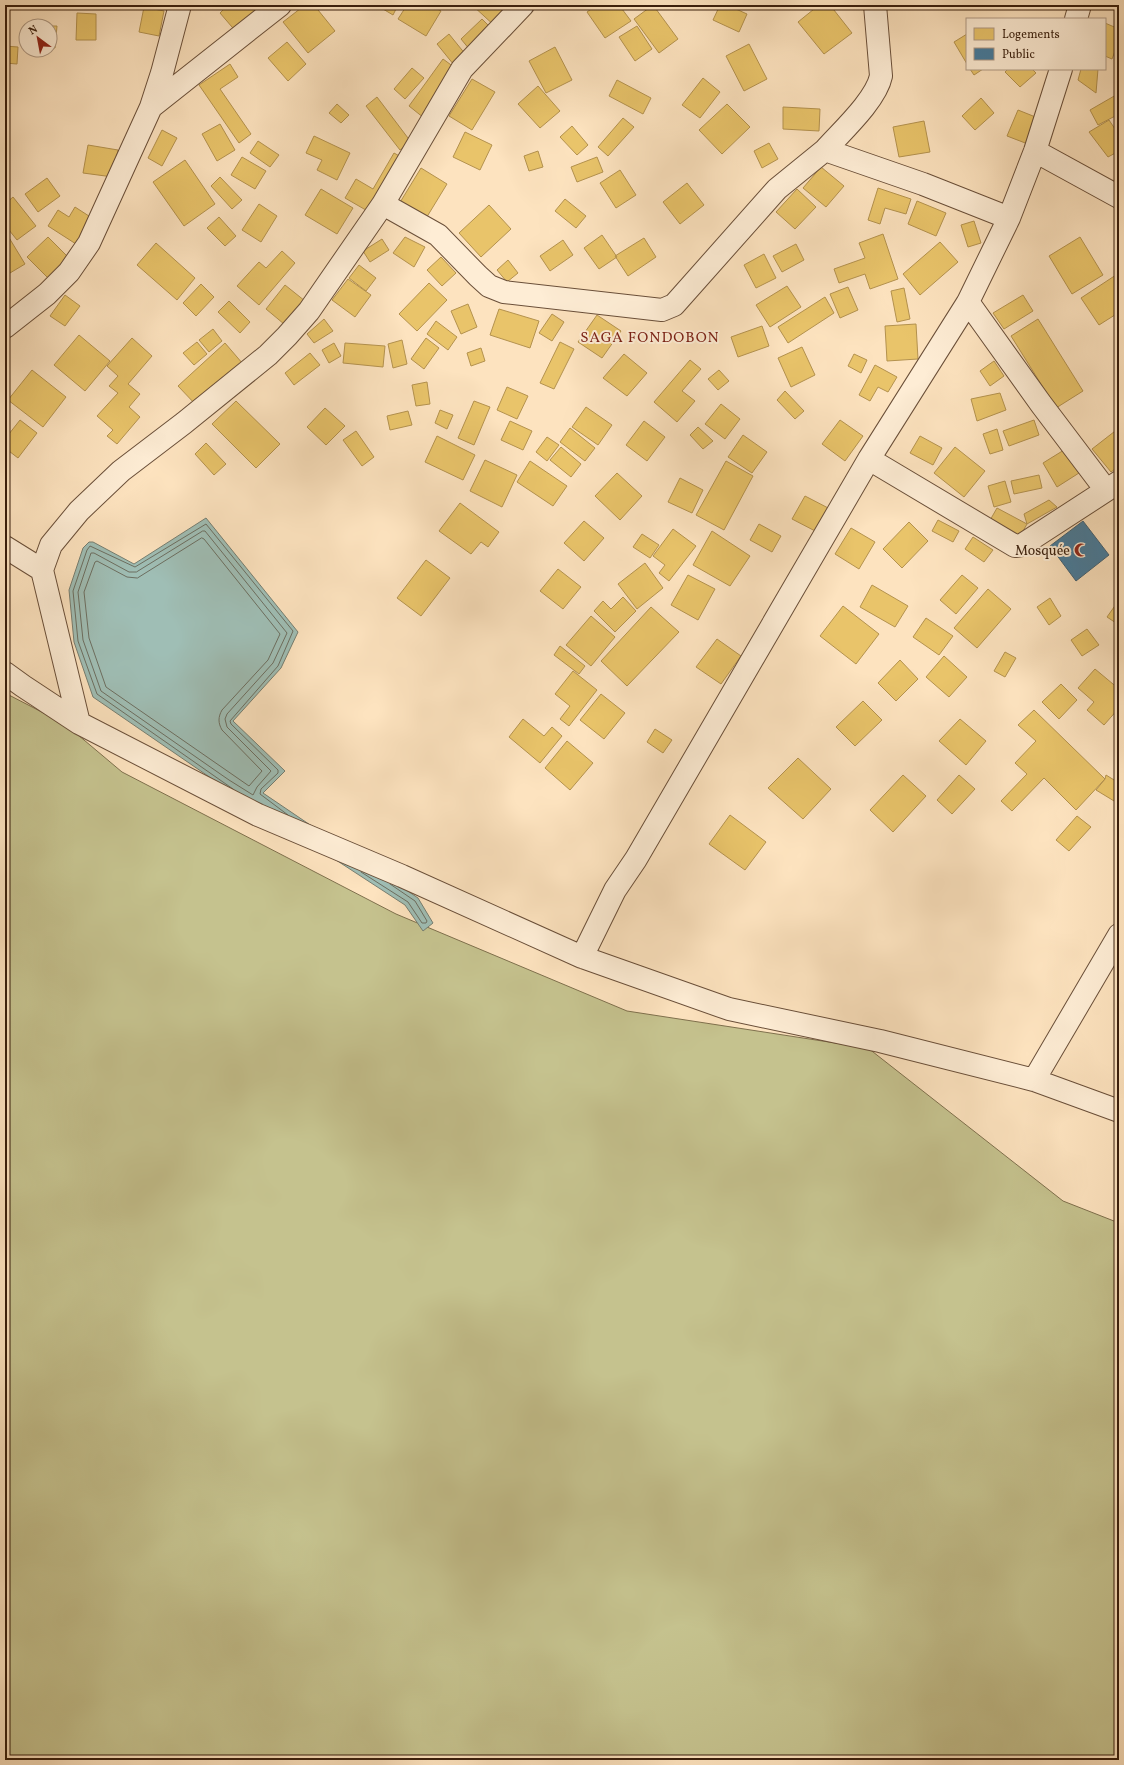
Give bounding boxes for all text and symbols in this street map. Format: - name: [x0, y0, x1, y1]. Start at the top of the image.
- north arrow: [18, 18, 58, 58]
- legend: [966, 18, 1106, 70]
- text: N: [26, 22, 41, 39]
- text: Logements: [1002, 27, 1060, 43]
- text: Public: [1002, 47, 1035, 63]
- district label: SAGA FONDOBON: [580, 328, 720, 349]
- place label: Mosquée: [1015, 542, 1070, 561]
- mosque icon: Mosquée: [1073, 542, 1089, 558]

